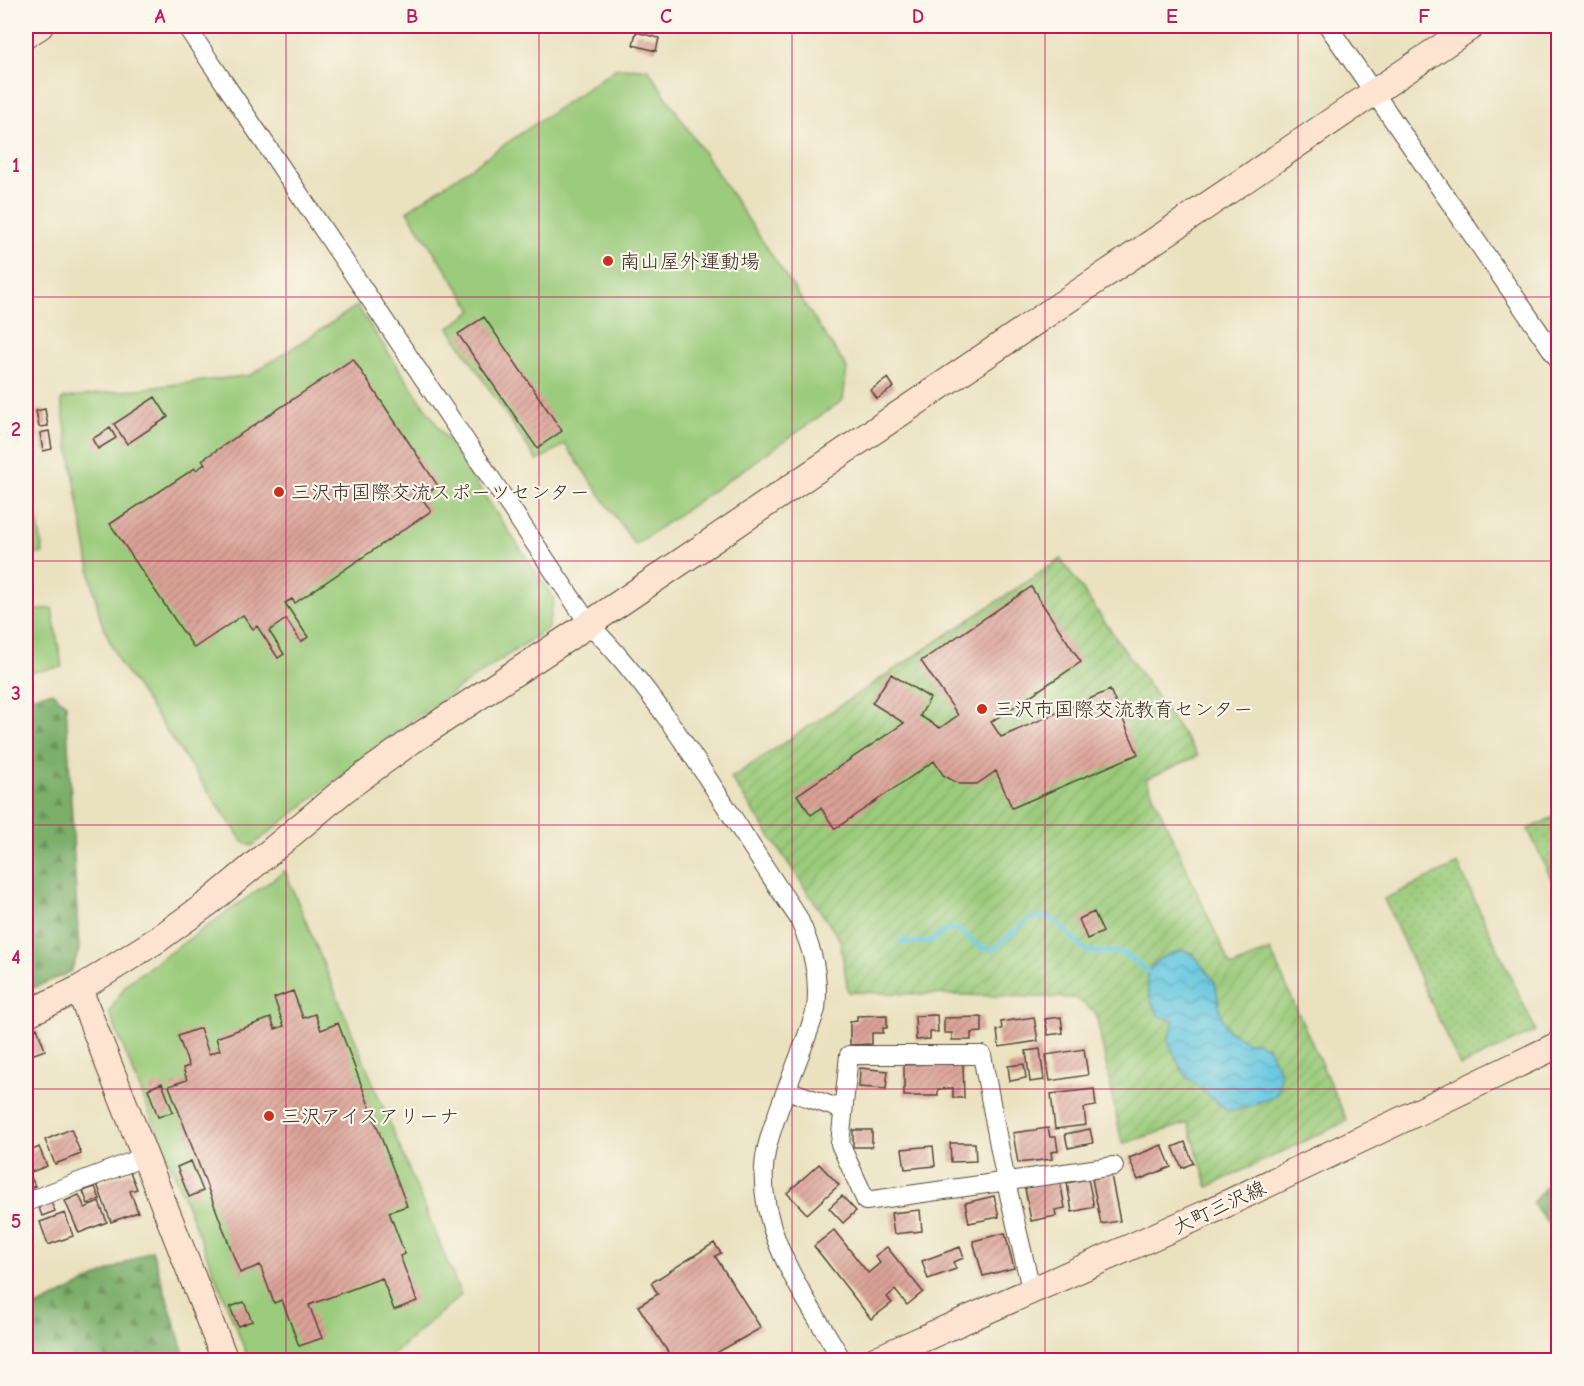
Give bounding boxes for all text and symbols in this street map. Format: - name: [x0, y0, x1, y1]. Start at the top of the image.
- text: A: [154, 5, 166, 28]
- text: B: [406, 5, 418, 28]
- text: C: [660, 5, 672, 28]
- text: D: [912, 5, 924, 28]
- text: E: [1166, 5, 1178, 28]
- text: F: [1418, 5, 1430, 28]
- text: 1: [12, 154, 20, 177]
- place label: 南山屋外運動場: [620, 250, 760, 273]
- marker: 南山屋外運動場: [601, 254, 615, 268]
- text: 2: [11, 418, 21, 441]
- place label: 三沢市国際交流スポーツセンター: [291, 481, 590, 504]
- marker: 三沢市国際交流スポーツセンター: [272, 485, 286, 499]
- text: 3: [11, 682, 21, 705]
- place label: 三沢市国際交流教育センター: [994, 698, 1253, 721]
- marker: 三沢市国際交流教育センター: [975, 702, 989, 716]
- text: 4: [11, 946, 21, 969]
- place label: 三沢アイスアリーナ: [281, 1105, 459, 1128]
- marker: 三沢アイスアリーナ: [262, 1109, 276, 1123]
- street label: 大町三沢線: [1169, 1176, 1269, 1239]
- text: 5: [11, 1210, 21, 1233]

